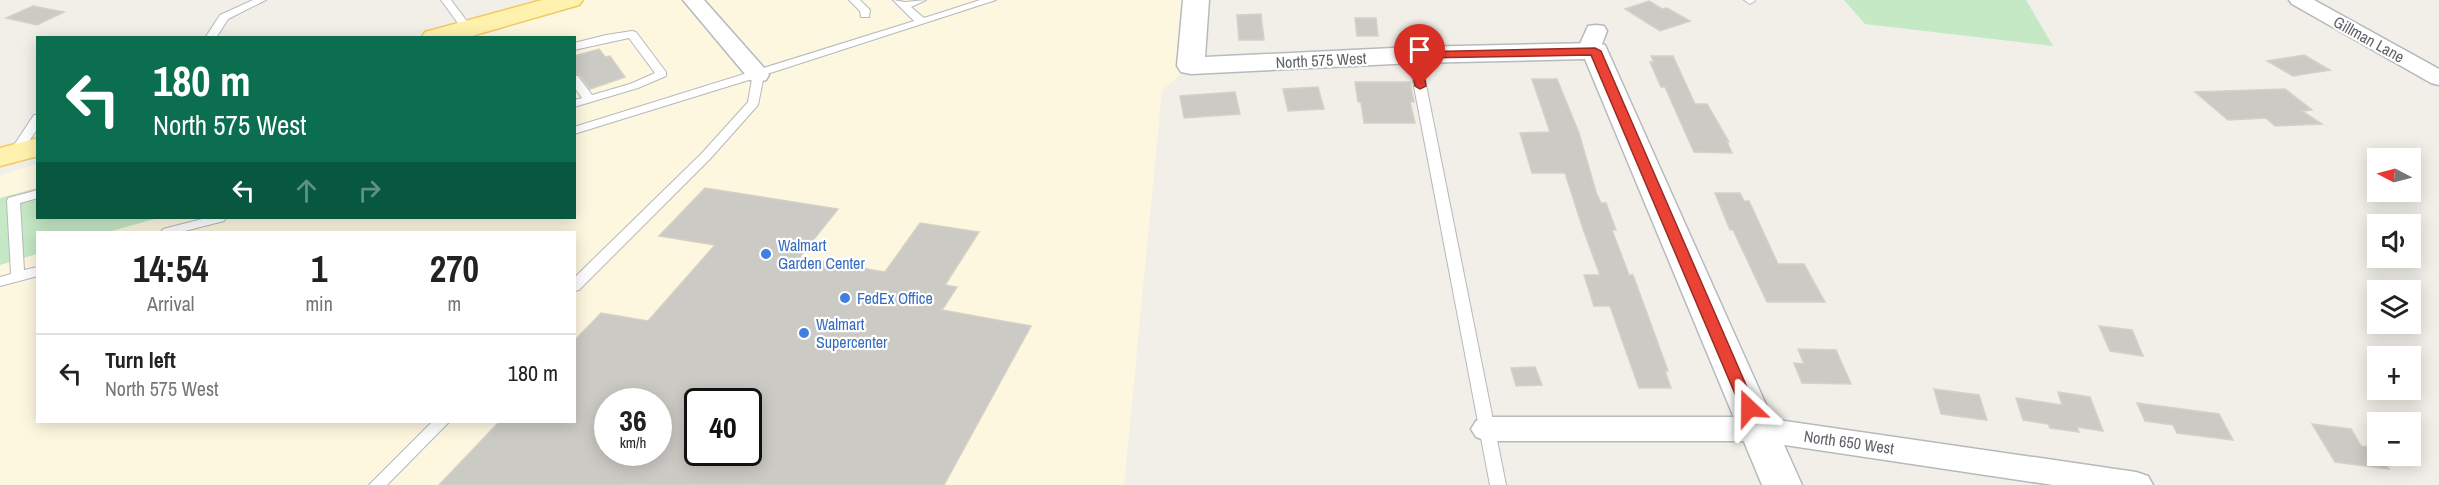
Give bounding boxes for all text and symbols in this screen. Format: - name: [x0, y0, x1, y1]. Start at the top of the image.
- street label: Gillman Lane: [2330, 10, 2408, 68]
- pin: [1394, 24, 1445, 86]
- icon: arrive: [1403, 33, 1436, 66]
- street label: North 575 West: [1275, 47, 1367, 73]
- text: 180 m: [153, 53, 251, 109]
- icon: left: [54, 60, 132, 138]
- text: North 575 West: [153, 107, 306, 143]
- north arrow: [2367, 148, 2421, 202]
- map controls: [2367, 148, 2421, 466]
- icon: left: [227, 174, 260, 207]
- icon: ahead: [290, 174, 323, 207]
- icon: right: [353, 174, 386, 207]
- button: sound: [2367, 214, 2421, 268]
- place label: Walmart Garden Center: [778, 234, 865, 274]
- text: 14:54: [133, 245, 208, 293]
- text: 1: [311, 245, 327, 293]
- text: 270: [430, 245, 479, 293]
- marker: Walmart Garden Center: [759, 247, 773, 261]
- button: layers: [2367, 280, 2421, 334]
- place label: FedEx Office: [857, 287, 933, 309]
- text: Arrival: [147, 290, 194, 317]
- text: min: [305, 290, 333, 317]
- text: m: [448, 290, 461, 317]
- marker: FedEx Office: [838, 291, 852, 305]
- place label: Walmart Supercenter: [816, 313, 888, 353]
- marker: Walmart Supercenter: [797, 326, 811, 340]
- text: Turn left: [105, 345, 176, 375]
- button: +: [2367, 346, 2421, 400]
- icon: left: [54, 357, 87, 390]
- text: 180 m: [508, 358, 558, 388]
- text: North 575 West: [105, 375, 219, 402]
- position arrow: [1717, 376, 1781, 440]
- speed limit sign: 40: [684, 388, 762, 466]
- text: 36: [619, 400, 647, 440]
- button: −: [2367, 412, 2421, 466]
- street label: North 650 West: [1802, 425, 1896, 459]
- text: km/h: [620, 432, 646, 453]

